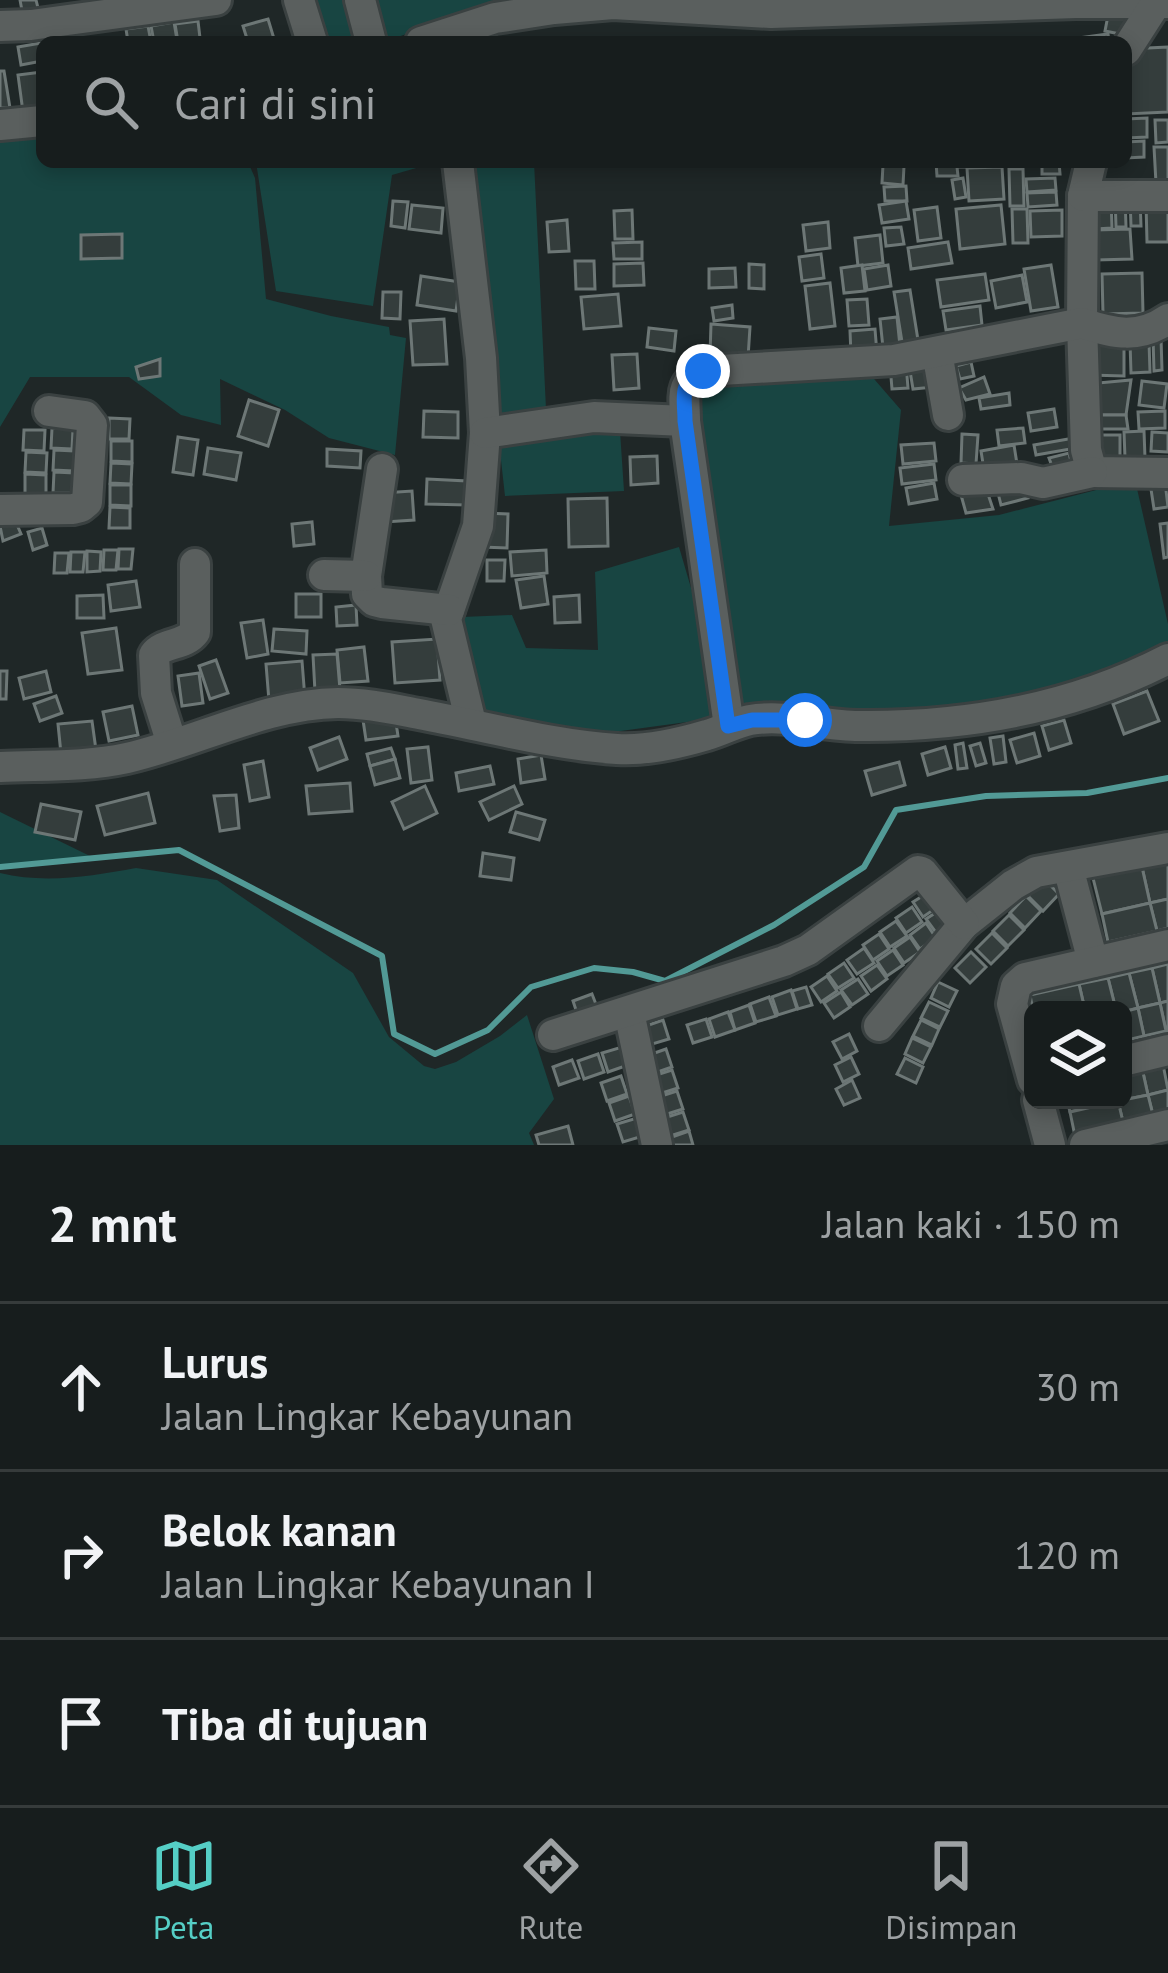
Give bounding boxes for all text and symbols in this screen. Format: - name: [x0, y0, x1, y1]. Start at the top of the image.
- search box: [36, 36, 1132, 168]
- icon: search: [78, 69, 144, 135]
- text: Cari di sini: [174, 73, 377, 131]
- route end: [676, 344, 730, 398]
- route start: [778, 693, 832, 747]
- map controls: [1024, 1001, 1132, 1109]
- button: layers: [1024, 1001, 1132, 1109]
- text: 2 mnt: [48, 1190, 176, 1256]
- text: Jalan kaki · 150 m: [823, 1198, 1120, 1249]
- text: Lurus: [162, 1332, 268, 1390]
- icon: ahead: [48, 1354, 114, 1420]
- text: 30 m: [1035, 1361, 1120, 1412]
- text: Jalan Lingkar Kebayunan: [162, 1390, 573, 1441]
- text: Belok kanan: [162, 1500, 397, 1558]
- icon: right: [48, 1522, 114, 1588]
- text: 120 m: [1014, 1529, 1120, 1580]
- text: Jalan Lingkar Kebayunan I: [162, 1558, 595, 1609]
- icon: arrive: [48, 1690, 114, 1756]
- text: Tiba di tujuan: [162, 1694, 428, 1752]
- tab: Peta: [151, 1833, 217, 1948]
- tab: Rute: [518, 1833, 584, 1948]
- tab: Disimpan: [885, 1833, 1017, 1948]

